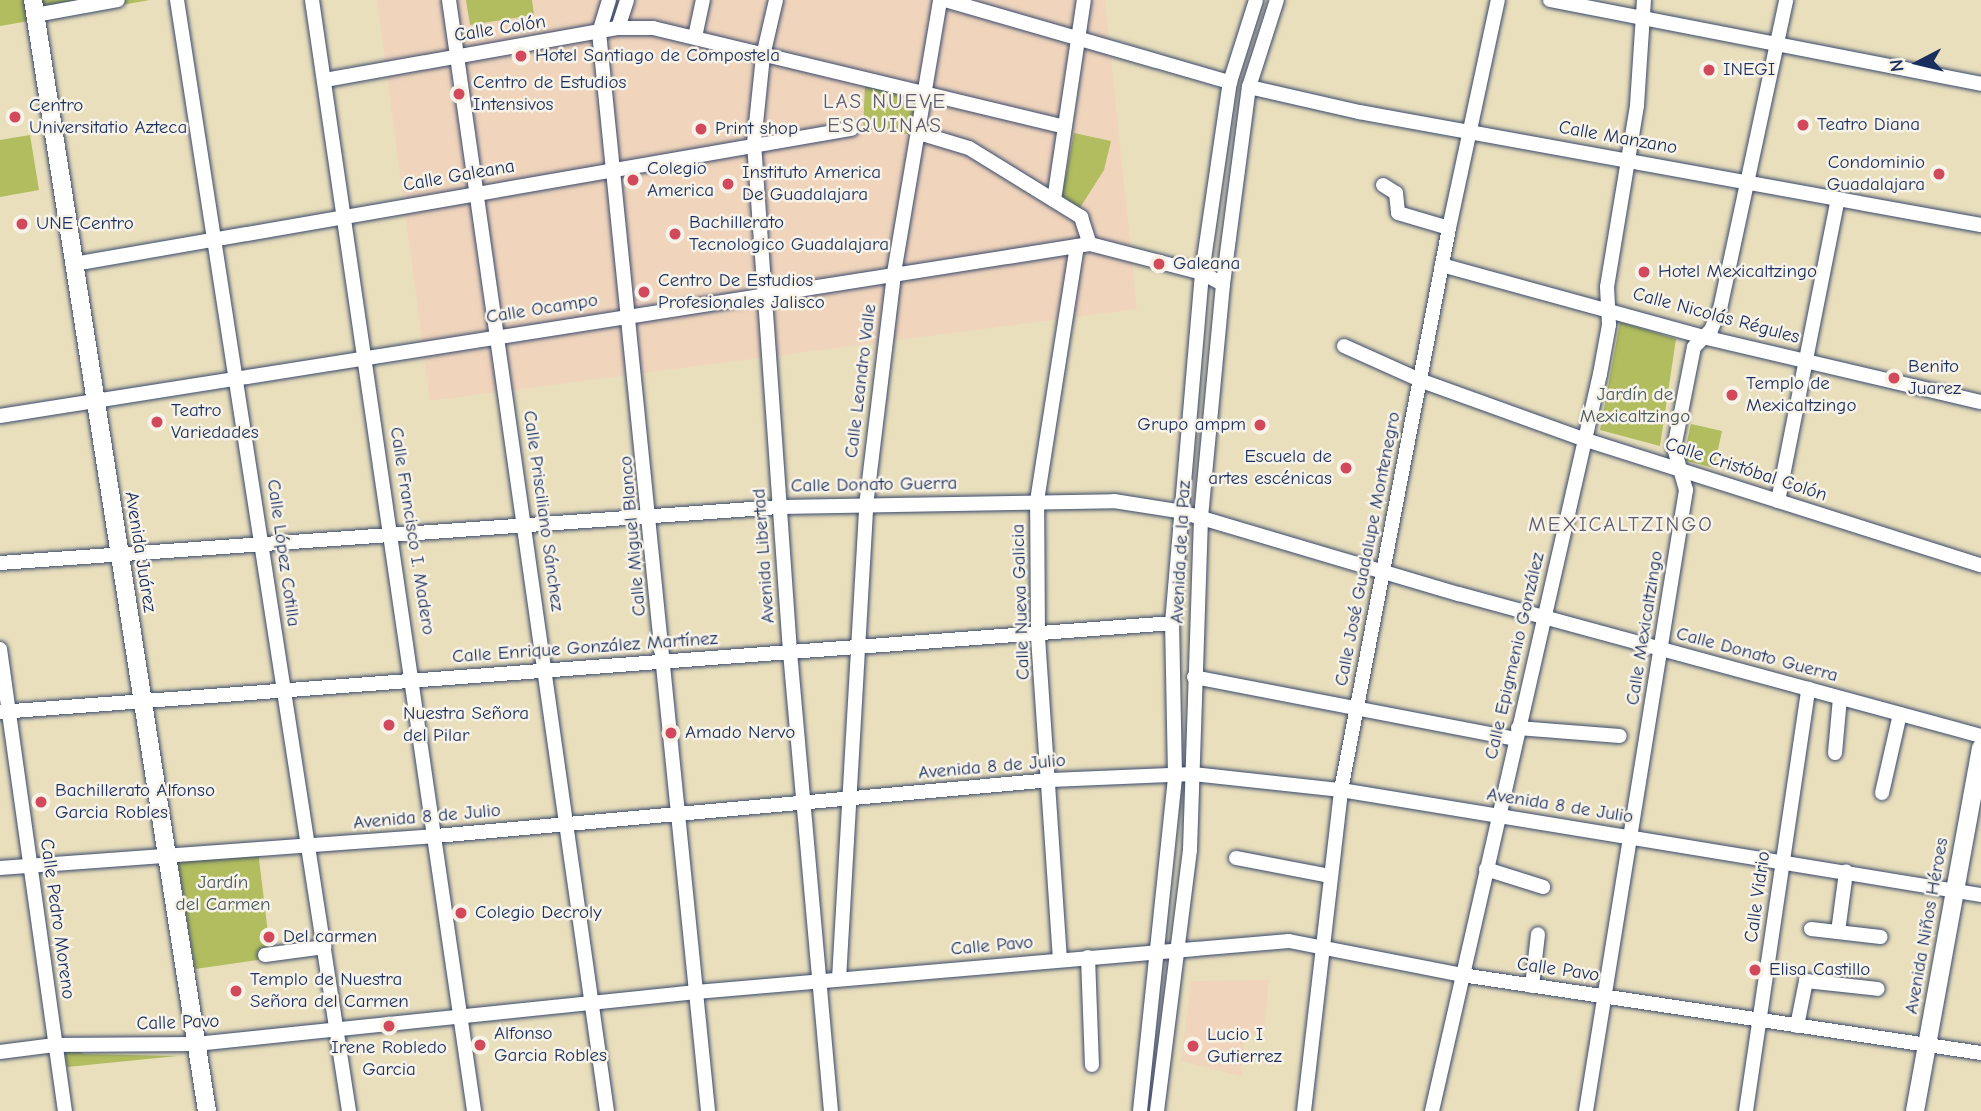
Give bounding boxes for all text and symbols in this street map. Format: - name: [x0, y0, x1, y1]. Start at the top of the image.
- street label: Calle Colón: [453, 11, 547, 47]
- north arrow: [1883, 28, 1953, 98]
- place label: Hotel Santiago de Compostela: [535, 45, 780, 67]
- marker: Hotel Santiago de Compostela: [513, 48, 529, 64]
- text: N: [1885, 58, 1909, 73]
- place label: INEGI: [1723, 59, 1775, 81]
- marker: INEGI: [1701, 62, 1717, 78]
- place label: Centro de Estudios Intensivos: [473, 72, 626, 116]
- marker: Centro de Estudios Intensivos: [451, 86, 467, 102]
- district label: LAS NUEVE ESQUINAS: [824, 88, 946, 138]
- place label: Centro Universitatio Azteca: [29, 95, 187, 139]
- marker: Centro Universitatio Azteca: [7, 109, 23, 125]
- place label: Teatro Diana: [1817, 114, 1920, 136]
- street label: Calle Manzano: [1557, 116, 1679, 160]
- marker: Teatro Diana: [1795, 117, 1811, 133]
- place label: Print shop: [715, 118, 798, 140]
- marker: Print shop: [693, 121, 709, 137]
- place label: Condominio Guadalajara: [1827, 152, 1925, 196]
- street label: Calle Galeana: [401, 155, 517, 197]
- place label: Colegio America: [647, 158, 714, 202]
- place label: Instituto America De Guadalajara: [742, 162, 881, 206]
- marker: Condominio Guadalajara: [1931, 166, 1947, 182]
- marker: Colegio America: [625, 172, 641, 188]
- marker: Instituto America De Guadalajara: [720, 176, 736, 192]
- place label: Bachillerato Tecnologico Guadalajara: [689, 212, 889, 256]
- place label: UNE Centro: [36, 213, 134, 235]
- marker: UNE Centro: [14, 216, 30, 232]
- marker: Bachillerato Tecnologico Guadalajara: [667, 226, 683, 242]
- place label: Galeana: [1173, 253, 1240, 275]
- marker: Galeana: [1151, 256, 1167, 272]
- place label: Hotel Mexicaltzingo: [1658, 261, 1817, 283]
- marker: Hotel Mexicaltzingo: [1636, 264, 1652, 280]
- place label: Centro De Estudios Profesionales Jalisco: [658, 270, 825, 314]
- street label: Calle Nicolás Régules: [1630, 283, 1802, 349]
- marker: Centro De Estudios Profesionales Jalisco: [636, 284, 652, 300]
- street label: Calle Ocampo: [485, 289, 599, 329]
- street label: Calle Leandro Valle: [840, 303, 882, 459]
- place label: Benito Juarez: [1908, 356, 1961, 400]
- marker: Benito Juarez: [1886, 370, 1902, 386]
- place label: Templo de Mexicaltzingo: [1746, 373, 1856, 417]
- park label: Jardín de Mexicaltzingo: [1580, 384, 1690, 428]
- marker: Templo de Mexicaltzingo: [1724, 387, 1740, 403]
- place label: Teatro Variedades: [171, 400, 259, 444]
- street label: Calle Prisciliano Sánchez: [518, 409, 568, 613]
- street label: Calle José Guadalupe Montenegro: [1330, 410, 1406, 688]
- marker: Teatro Variedades: [149, 414, 165, 430]
- place label: Grupo ampm: [1137, 414, 1246, 436]
- marker: Grupo ampm: [1252, 417, 1268, 433]
- street label: Calle Francisco I. Madero: [384, 425, 440, 637]
- street label: Calle Cristóbal Colón: [1662, 433, 1830, 507]
- place label: Escuela de artes escénicas: [1208, 446, 1332, 490]
- street label: Calle Miguel Blanco: [615, 455, 651, 617]
- marker: Escuela de artes escénicas: [1338, 460, 1354, 476]
- street label: Calle Donato Guerra: [791, 472, 957, 498]
- street label: Calle López Cotilla: [261, 478, 305, 628]
- street label: Avenida de la Paz: [1166, 480, 1196, 624]
- street label: Avenida Libertad: [748, 488, 780, 624]
- street label: Avenida Juárez: [119, 490, 161, 614]
- district label: MEXICALTZINGO: [1530, 511, 1712, 537]
- street label: Calle Nueva Galicia: [1007, 524, 1035, 680]
- street label: Calle Mexicaltzingo: [1622, 549, 1668, 707]
- street label: Calle Epigmenio González: [1480, 550, 1550, 762]
- street label: Calle Donato Guerra: [1674, 622, 1840, 688]
- street label: Calle Enrique González Martínez: [451, 627, 719, 669]
- place label: Nuestra Señora del Pilar: [403, 703, 529, 747]
- marker: Nuestra Señora del Pilar: [381, 717, 397, 733]
- place label: Amado Nervo: [685, 722, 795, 744]
- marker: Amado Nervo: [663, 725, 679, 741]
- street label: Avenida 8 de Julio: [917, 749, 1067, 785]
- place label: Bachillerato Alfonso Garcia Robles: [55, 780, 215, 824]
- street label: Avenida 8 de Julio: [1485, 783, 1635, 829]
- marker: Bachillerato Alfonso Garcia Robles: [33, 794, 49, 810]
- street label: Avenida 8 de Julio: [352, 799, 502, 835]
- street label: Avenida Niños Héroes: [1900, 836, 1954, 1016]
- street label: Calle Pedro Moreno: [34, 837, 80, 1001]
- street label: Calle Vidrio: [1740, 850, 1776, 944]
- park label: Jardín del Carmen: [176, 872, 270, 916]
- place label: Colegio Decroly: [475, 902, 602, 924]
- marker: Colegio Decroly: [453, 905, 469, 921]
- place label: Del carmen: [283, 926, 377, 948]
- marker: Del carmen: [261, 929, 277, 945]
- street label: Calle Pavo: [950, 931, 1034, 961]
- street label: Calle Pavo: [1515, 953, 1601, 987]
- place label: Elisa Castillo: [1769, 959, 1870, 981]
- marker: Elisa Castillo: [1747, 962, 1763, 978]
- place label: Templo de Nuestra Señora del Carmen: [250, 969, 409, 1013]
- marker: Templo de Nuestra Señora del Carmen: [228, 983, 244, 999]
- street label: Calle Pavo: [136, 1010, 220, 1036]
- marker: Irene Robledo Garcia: [381, 1018, 397, 1034]
- place label: Alfonso Garcia Robles: [494, 1023, 607, 1067]
- place label: Lucio I Gutierrez: [1207, 1024, 1282, 1068]
- place label: Irene Robledo Garcia: [331, 1037, 447, 1081]
- marker: Alfonso Garcia Robles: [472, 1037, 488, 1053]
- marker: Lucio I Gutierrez: [1185, 1038, 1201, 1054]

